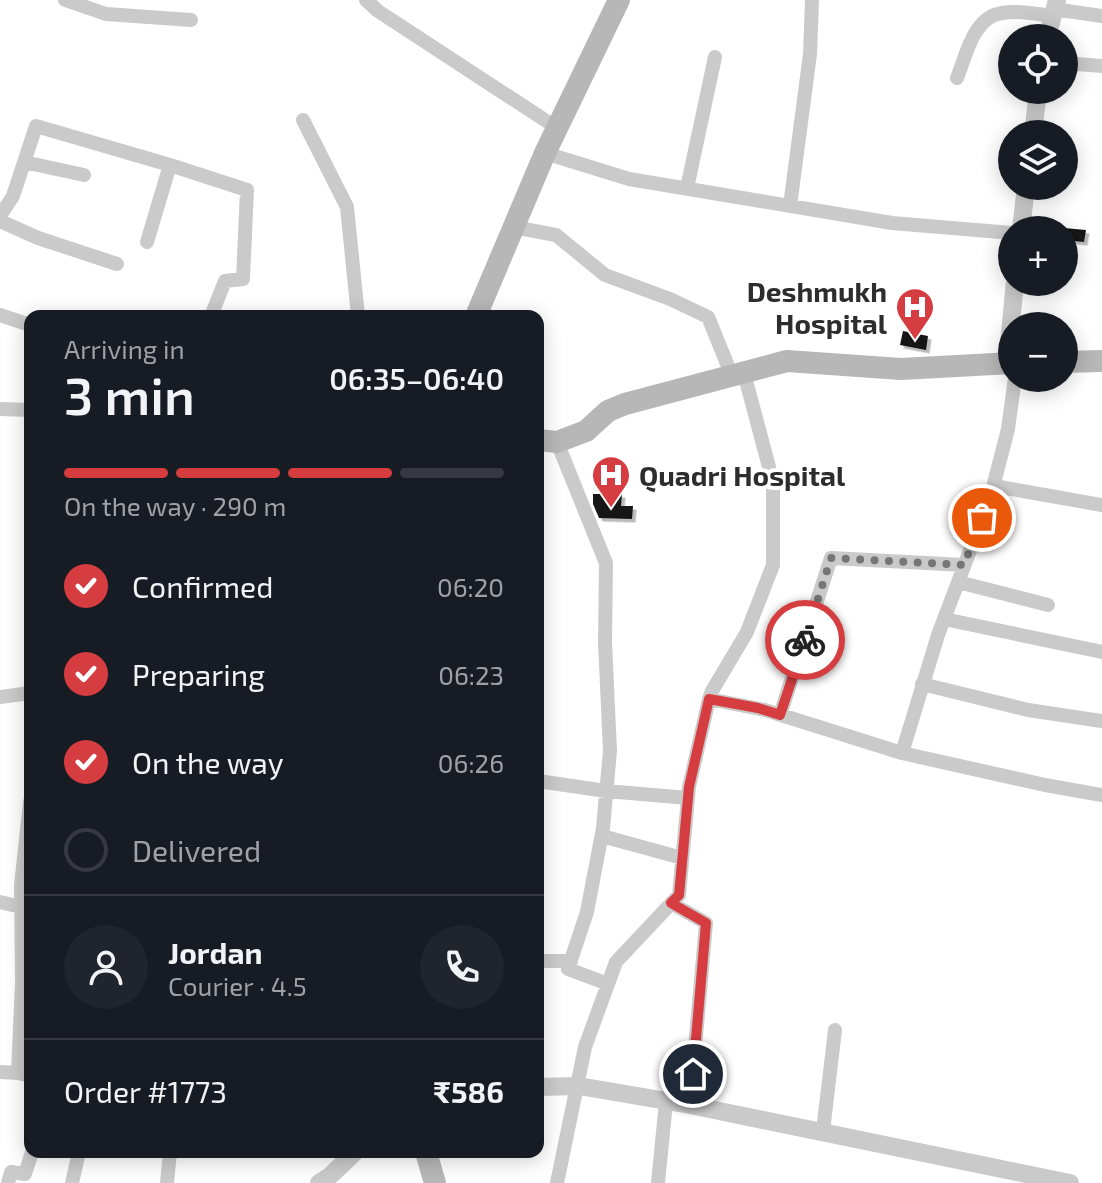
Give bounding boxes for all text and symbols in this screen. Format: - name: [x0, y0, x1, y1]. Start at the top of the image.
- map controls: [998, 24, 1078, 392]
- button: locate: [998, 24, 1078, 104]
- button: layers: [998, 120, 1078, 200]
- button: +: [998, 216, 1078, 296]
- place label: Deshmukh Hospital: [747, 274, 888, 340]
- hospital icon: Deshmukh Hospital: [894, 286, 936, 341]
- button: −: [998, 312, 1078, 392]
- text: Arriving in: [64, 333, 185, 364]
- text: 06:35–06:40: [329, 360, 504, 396]
- text: 3 min: [64, 363, 195, 425]
- hospital icon: Quadri Hospital: [590, 454, 632, 509]
- place label: Quadri Hospital: [639, 458, 846, 493]
- pin: [948, 484, 1016, 552]
- text: On the way · 290 m: [64, 490, 286, 521]
- icon: bag: [960, 496, 1004, 540]
- icon: check: [64, 564, 108, 608]
- text: Confirmed: [132, 568, 273, 604]
- text: 06:20: [437, 571, 504, 602]
- courier: [765, 600, 845, 680]
- icon: bike: [783, 618, 827, 662]
- icon: check: [64, 652, 108, 696]
- text: Preparing: [132, 656, 265, 692]
- text: 06:23: [438, 659, 504, 690]
- icon: check: [64, 740, 108, 784]
- text: On the way: [132, 744, 284, 780]
- text: 06:26: [438, 747, 504, 778]
- text: Delivered: [132, 832, 261, 868]
- button: person: [64, 925, 148, 1009]
- button: phone: [420, 925, 504, 1009]
- text: Jordan: [168, 934, 263, 970]
- text: Courier · 4.5: [168, 970, 307, 1001]
- pin: [659, 1040, 727, 1108]
- icon: home: [671, 1052, 715, 1096]
- text: Order #1773: [64, 1073, 227, 1109]
- text: ₹586: [433, 1073, 504, 1109]

